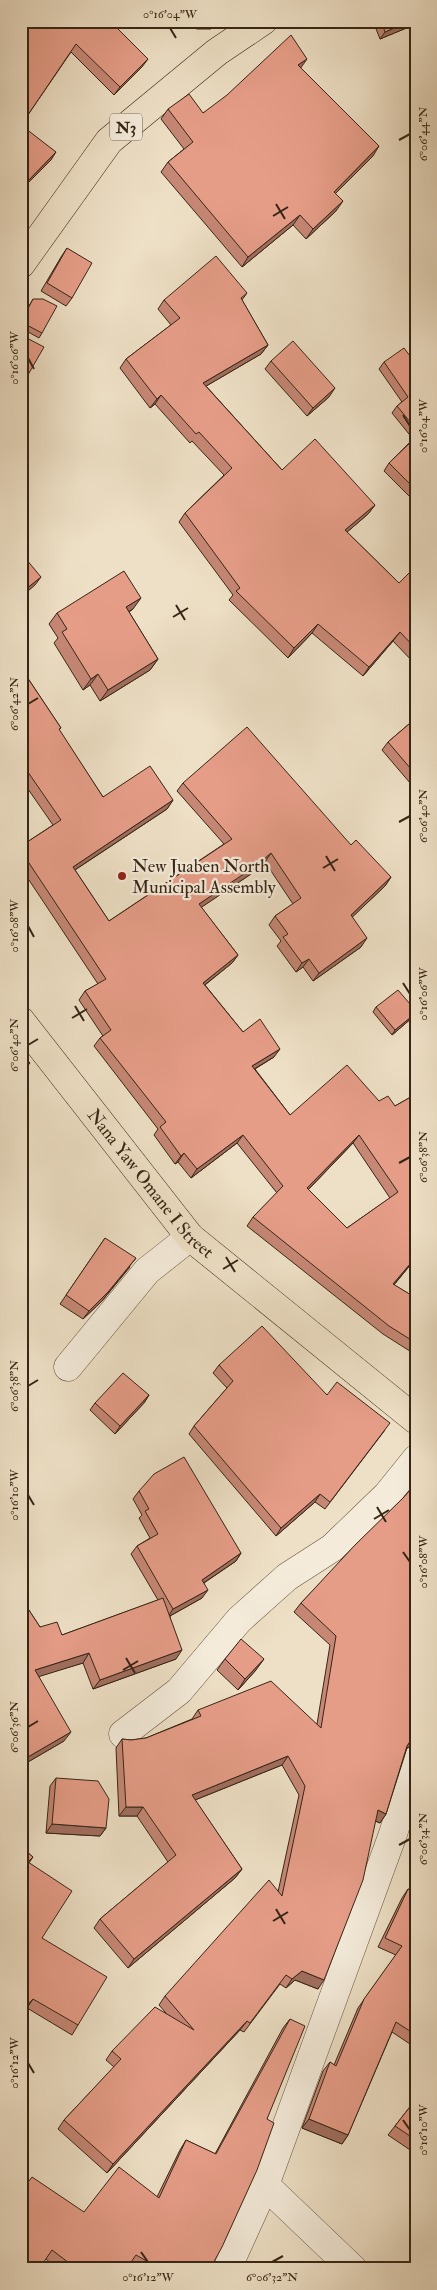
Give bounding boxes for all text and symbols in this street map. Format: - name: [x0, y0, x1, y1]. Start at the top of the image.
- text: 0°16'04"W: [143, 7, 198, 22]
- text: 6°06'44"N: [416, 107, 431, 161]
- road number: N3: [110, 114, 142, 140]
- text: 0°16'06"W: [7, 331, 22, 385]
- text: 0°16'04"W: [416, 398, 431, 453]
- text: 6°06'42"N: [7, 677, 22, 731]
- text: 6°06'40"N: [416, 789, 431, 843]
- place label: New Juaben North Municipal Assembly: [132, 855, 277, 899]
- marker: New Juaben North Municipal Assembly: [116, 870, 128, 882]
- text: 0°16'08"W: [7, 899, 22, 952]
- text: 0°16'06"W: [416, 967, 431, 1021]
- text: 6°06'40"N: [7, 1018, 22, 1072]
- street label: Nana Yaw Omane I Street: [82, 1104, 218, 1264]
- text: 6°06'38"N: [416, 1131, 431, 1183]
- text: 6°06'38"N: [7, 1360, 22, 1412]
- text: 0°16'10"W: [7, 1468, 22, 1521]
- text: 0°16'08"W: [416, 1535, 431, 1588]
- text: 6°06'36"N: [7, 1701, 22, 1753]
- text: 6°06'34"N: [416, 1812, 431, 1865]
- text: 0°16'12"W: [7, 2036, 22, 2089]
- text: 0°16'10"W: [416, 2103, 431, 2156]
- text: 0°16'12"W: [122, 2270, 175, 2285]
- text: 6°06'32"N: [246, 2270, 298, 2285]

